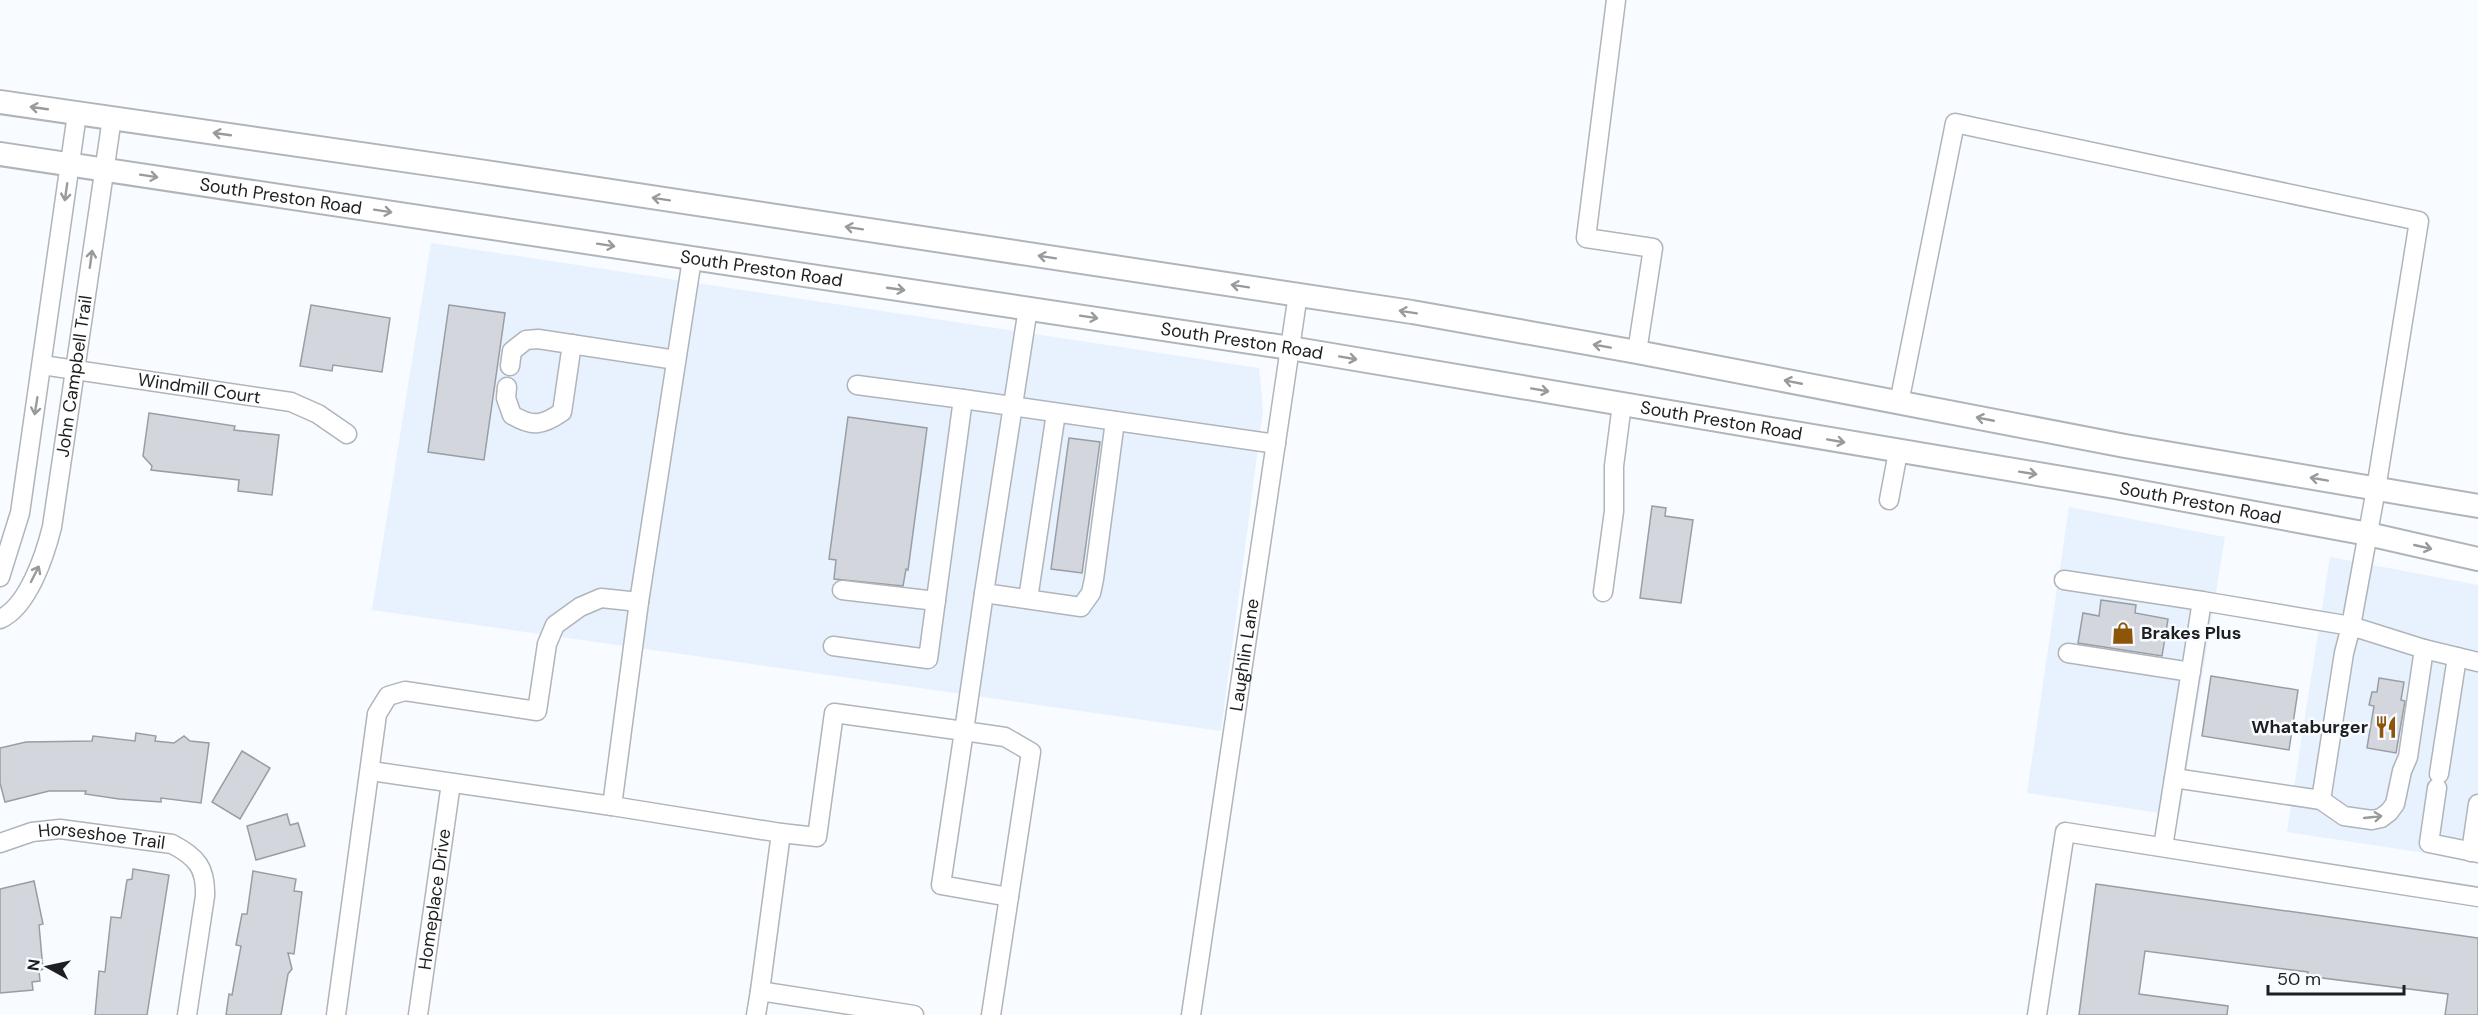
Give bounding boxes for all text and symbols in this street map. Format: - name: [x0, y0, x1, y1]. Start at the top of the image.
- one-way arrow: [29, 102, 49, 113]
- one-way arrow: [212, 129, 232, 140]
- one-way arrow: [139, 170, 158, 181]
- street label: South Preston Road: [198, 172, 364, 220]
- one-way arrow: [61, 182, 72, 202]
- one-way arrow: [652, 193, 672, 204]
- one-way arrow: [373, 206, 393, 217]
- one-way arrow: [845, 222, 865, 233]
- one-way arrow: [595, 240, 615, 251]
- street label: South Preston Road: [679, 244, 844, 293]
- one-way arrow: [86, 250, 97, 270]
- one-way arrow: [1038, 251, 1058, 262]
- one-way arrow: [1231, 280, 1250, 291]
- one-way arrow: [885, 283, 905, 294]
- street label: John Campbell Trail: [50, 294, 98, 459]
- one-way arrow: [1399, 306, 1418, 317]
- one-way arrow: [1078, 312, 1098, 323]
- street label: South Preston Road: [1159, 317, 1325, 365]
- one-way arrow: [1592, 340, 1612, 351]
- one-way arrow: [1338, 352, 1357, 363]
- street label: Windmill Court: [136, 367, 262, 409]
- one-way arrow: [1784, 376, 1804, 387]
- one-way arrow: [1530, 385, 1550, 396]
- street label: South Preston Road: [1639, 395, 1804, 446]
- one-way arrow: [31, 396, 42, 415]
- one-way arrow: [1976, 413, 1995, 424]
- one-way arrow: [1826, 436, 1845, 447]
- one-way arrow: [2018, 467, 2038, 478]
- one-way arrow: [2309, 473, 2329, 484]
- street label: South Preston Road: [2118, 476, 2283, 530]
- one-way arrow: [2413, 541, 2432, 553]
- one-way arrow: [30, 566, 41, 584]
- street label: Laughlin Lane: [1224, 597, 1265, 713]
- shop icon: Brakes Plus: [2110, 620, 2136, 646]
- place label: Brakes Plus: [2141, 621, 2241, 645]
- restaurant icon: Whataburger: [2373, 714, 2399, 740]
- place label: Whataburger: [2251, 715, 2368, 739]
- one-way arrow: [2363, 812, 2382, 823]
- street label: Horseshoe Trail: [37, 817, 167, 855]
- street label: Homeplace Drive: [413, 827, 456, 971]
- north arrow: [18, 937, 78, 997]
- text: N: [22, 958, 45, 972]
- scale bar: [2268, 958, 2404, 996]
- text: 50 m: [2277, 967, 2321, 991]

